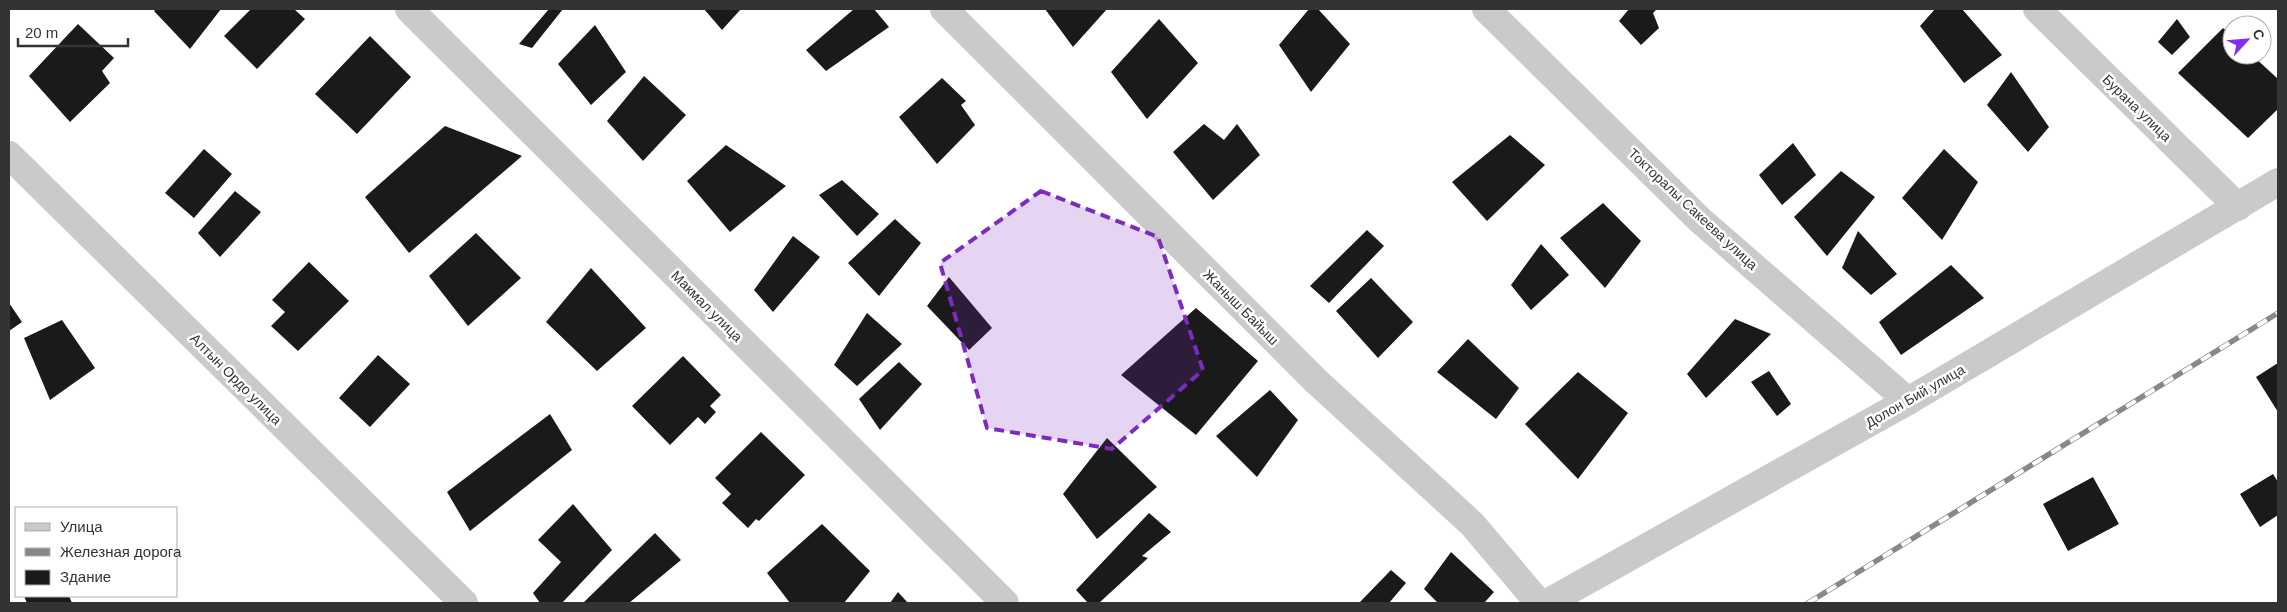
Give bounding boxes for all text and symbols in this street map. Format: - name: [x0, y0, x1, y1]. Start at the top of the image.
- scale bar: [18, 15, 128, 47]
- north arrow: [2222, 15, 2272, 65]
- text: 20 m: [25, 24, 58, 41]
- text: С: [2249, 26, 2268, 42]
- street label: Бурана улица: [2099, 71, 2175, 145]
- street label: Токторалы Сакеева улица: [1625, 145, 1761, 273]
- street label: Жаныш Байыш: [1200, 266, 1282, 348]
- street label: Макмал улица: [668, 267, 746, 345]
- street label: Алтын Ордо улица: [187, 330, 285, 428]
- street label: Долон Бий улица: [1862, 361, 1968, 431]
- legend: [15, 507, 178, 597]
- text: Улица: [60, 518, 103, 535]
- text: Железная дорога: [60, 543, 182, 560]
- text: Здание: [60, 568, 111, 585]

